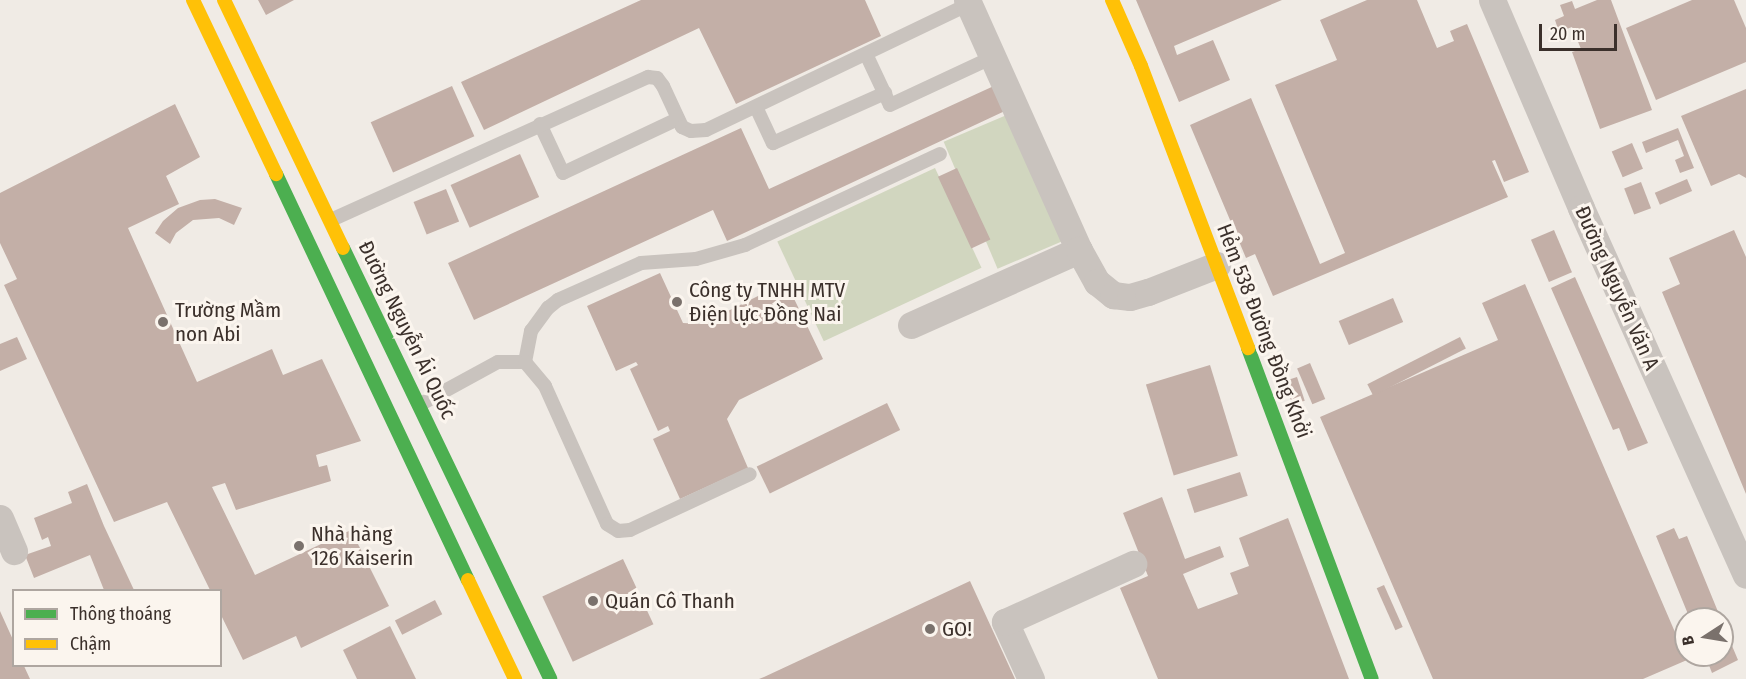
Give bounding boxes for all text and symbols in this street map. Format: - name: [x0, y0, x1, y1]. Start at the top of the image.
- scale bar: [1542, 12, 1620, 50]
- text: 20 m: [1550, 23, 1585, 45]
- street label: Đường Nguyễn Văn A: [1569, 202, 1665, 374]
- street label: Hẻm 538 Đường Đồng Khởi: [1211, 220, 1317, 442]
- street label: Đường Nguyễn Ái Quốc: [353, 237, 461, 423]
- place label: Công ty TNHH MTV Điện lực Đồng Nai: [689, 277, 845, 327]
- marker: Công ty TNHH MTV Điện lực Đồng Nai: [670, 295, 684, 309]
- place label: Trường Mầm non Abi: [175, 297, 281, 347]
- marker: Trường Mầm non Abi: [156, 315, 170, 329]
- place label: Nhà hàng 126 Kaiserin: [311, 521, 413, 571]
- marker: Nhà hàng 126 Kaiserin: [292, 539, 306, 553]
- place label: Quán Cô Thanh: [605, 588, 735, 614]
- legend: [12, 589, 222, 667]
- marker: Quán Cô Thanh: [586, 594, 600, 608]
- text: Thông thoáng: [70, 603, 171, 625]
- north arrow: [1674, 607, 1734, 667]
- place label: GO!: [942, 616, 972, 642]
- marker: GO!: [923, 622, 937, 636]
- text: Chậm: [70, 633, 111, 655]
- text: B: [1678, 634, 1698, 647]

